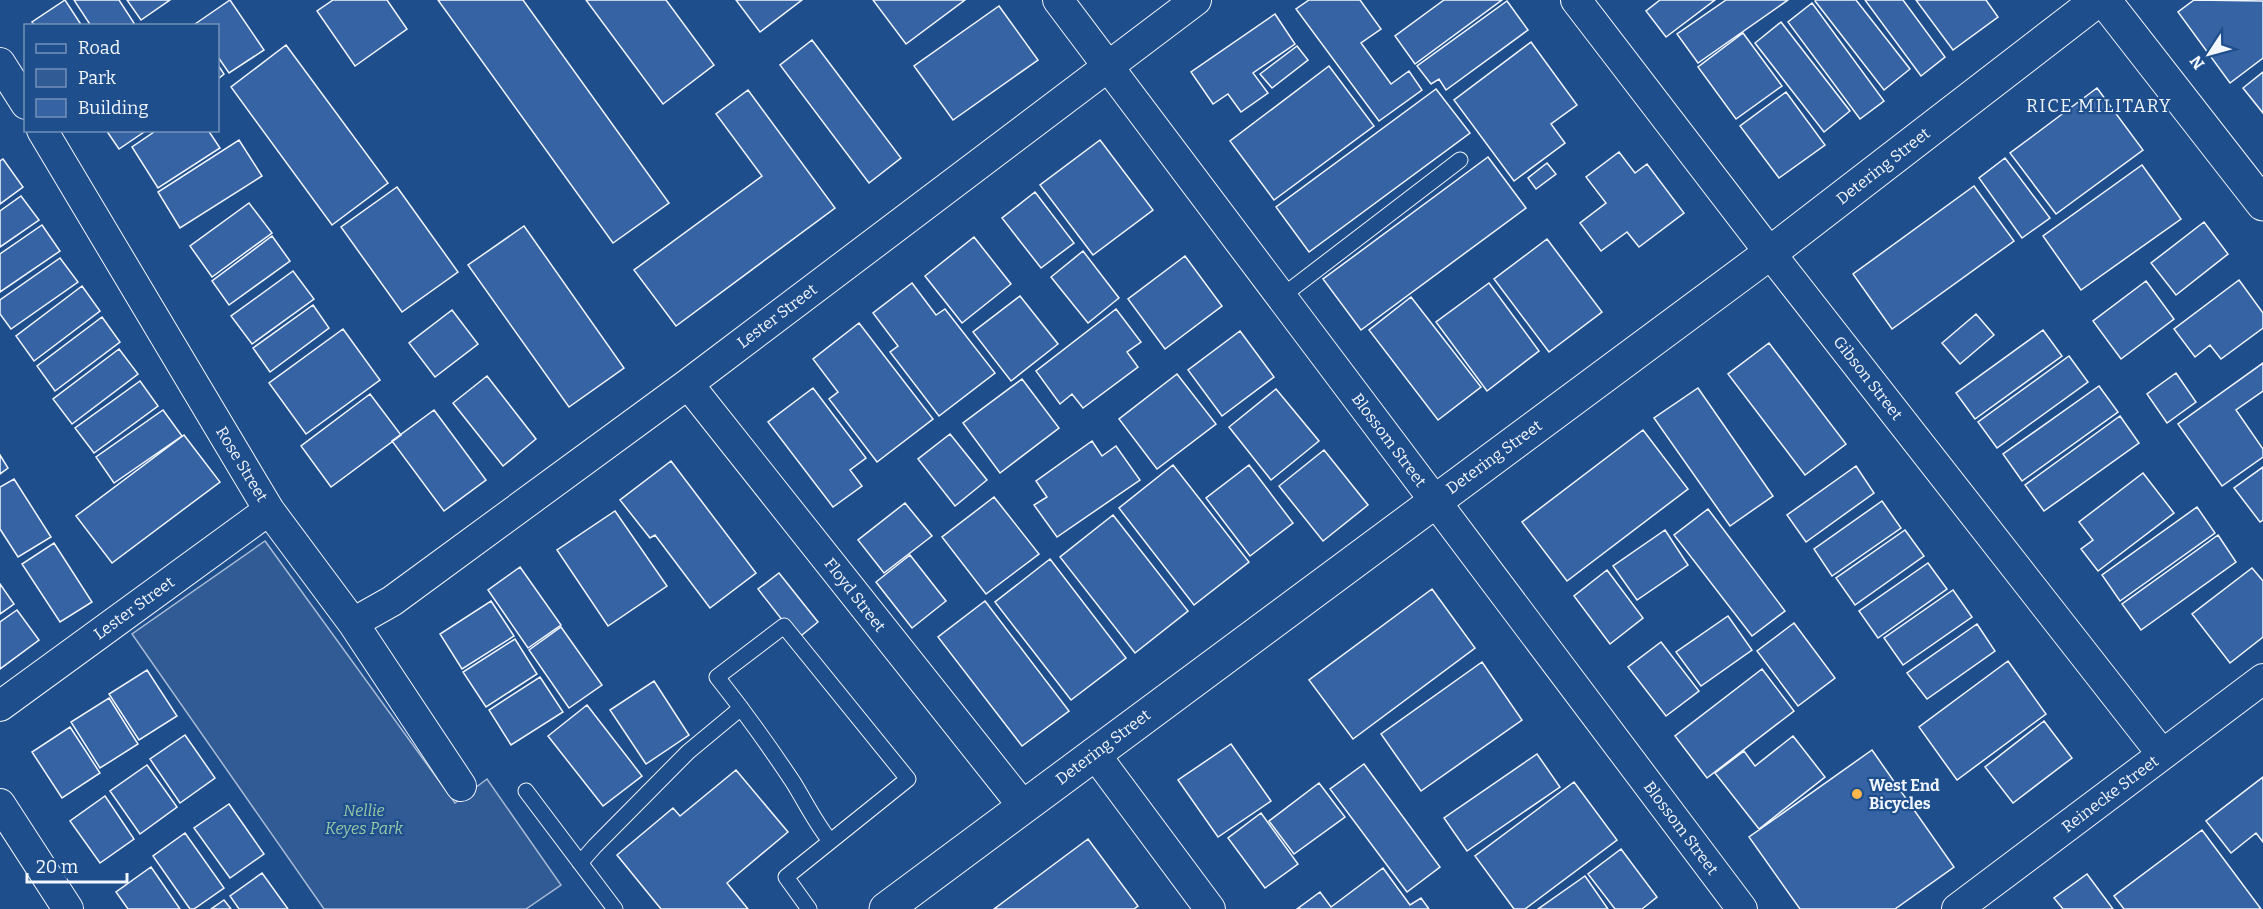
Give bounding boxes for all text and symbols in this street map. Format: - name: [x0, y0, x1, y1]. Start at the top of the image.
- legend: [24, 24, 219, 132]
- north arrow: [2179, 24, 2239, 84]
- text: Road: [78, 37, 121, 59]
- text: N: [2186, 52, 2209, 73]
- text: Park: [78, 67, 117, 89]
- district label: RICE MILITARY: [2026, 95, 2172, 117]
- text: Building: [78, 97, 149, 119]
- street label: Detering Street: [1832, 123, 1934, 208]
- street label: Lester Street: [733, 280, 821, 352]
- street label: Gibson Street: [1829, 332, 1907, 424]
- street label: Blossom Street: [1348, 390, 1430, 491]
- street label: Detering Street: [1442, 416, 1546, 498]
- street label: Rose Street: [212, 423, 272, 505]
- street label: Floyd Street: [820, 554, 890, 636]
- street label: Lester Street: [90, 572, 178, 644]
- street label: Detering Street: [1052, 705, 1154, 789]
- street label: Reinecke Street: [2058, 751, 2162, 837]
- place label: West End Bicycles: [1869, 776, 1940, 813]
- street label: Blossom Street: [1640, 778, 1722, 879]
- marker: West End Bicycles: [1850, 787, 1864, 801]
- park label: Nellie Keyes Park: [325, 801, 403, 838]
- scale bar: [27, 846, 128, 884]
- text: 20 m: [36, 856, 78, 878]

